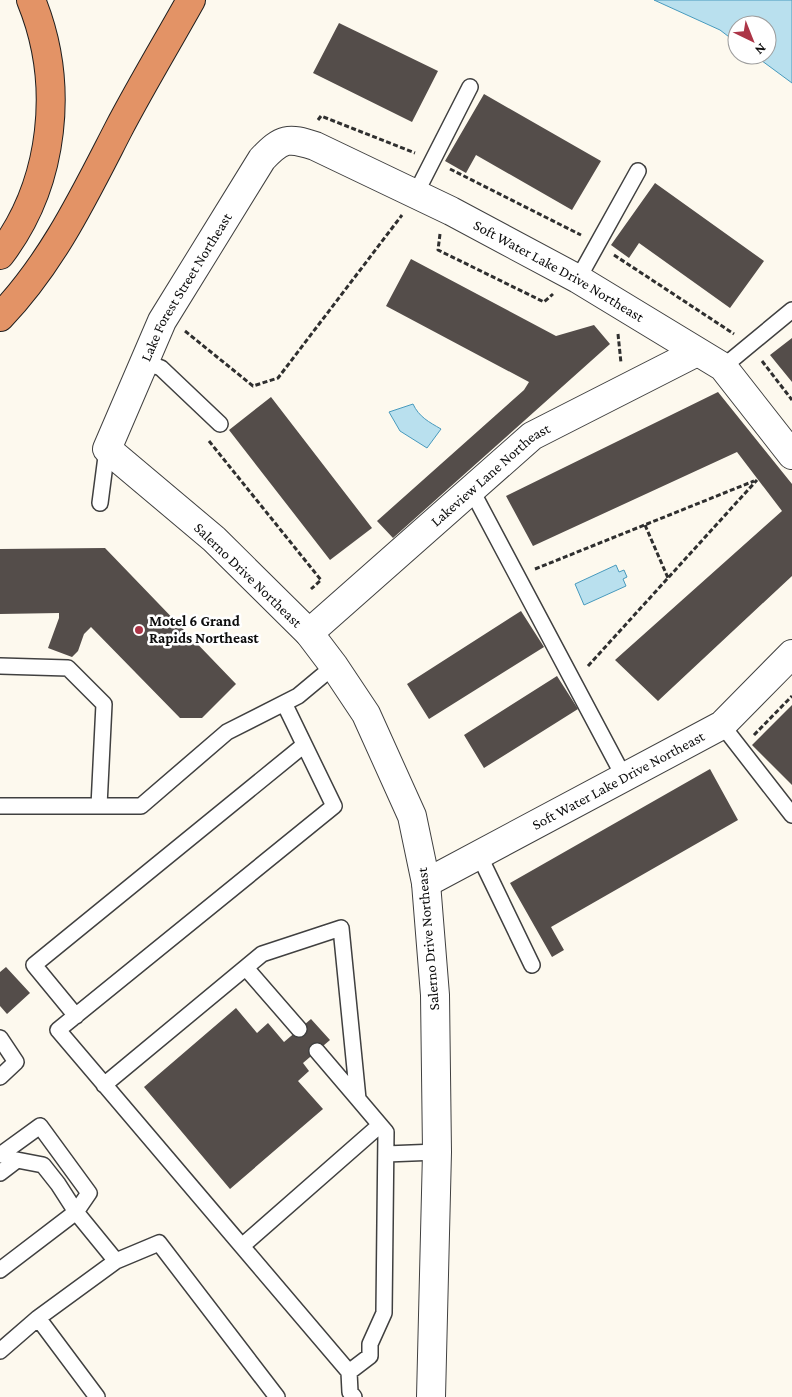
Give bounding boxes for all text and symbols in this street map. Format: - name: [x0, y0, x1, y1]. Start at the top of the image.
- north arrow: [727, 15, 777, 65]
- text: N: [752, 40, 770, 59]
- street label: Lake Forest Street Northeast: [138, 209, 235, 364]
- street label: Soft Water Lake Drive Northeast: [471, 217, 648, 326]
- street label: Lakeview Lane Northeast: [428, 420, 554, 530]
- street label: Salerno Drive Northeast: [191, 519, 306, 631]
- place label: Motel 6 Grand Rapids Northeast: [149, 613, 259, 646]
- marker: Motel 6 Grand Rapids Northeast: [133, 624, 145, 636]
- street label: Soft Water Lake Drive Northeast: [529, 727, 708, 833]
- street label: Salerno Drive Northeast: [414, 866, 442, 1011]

